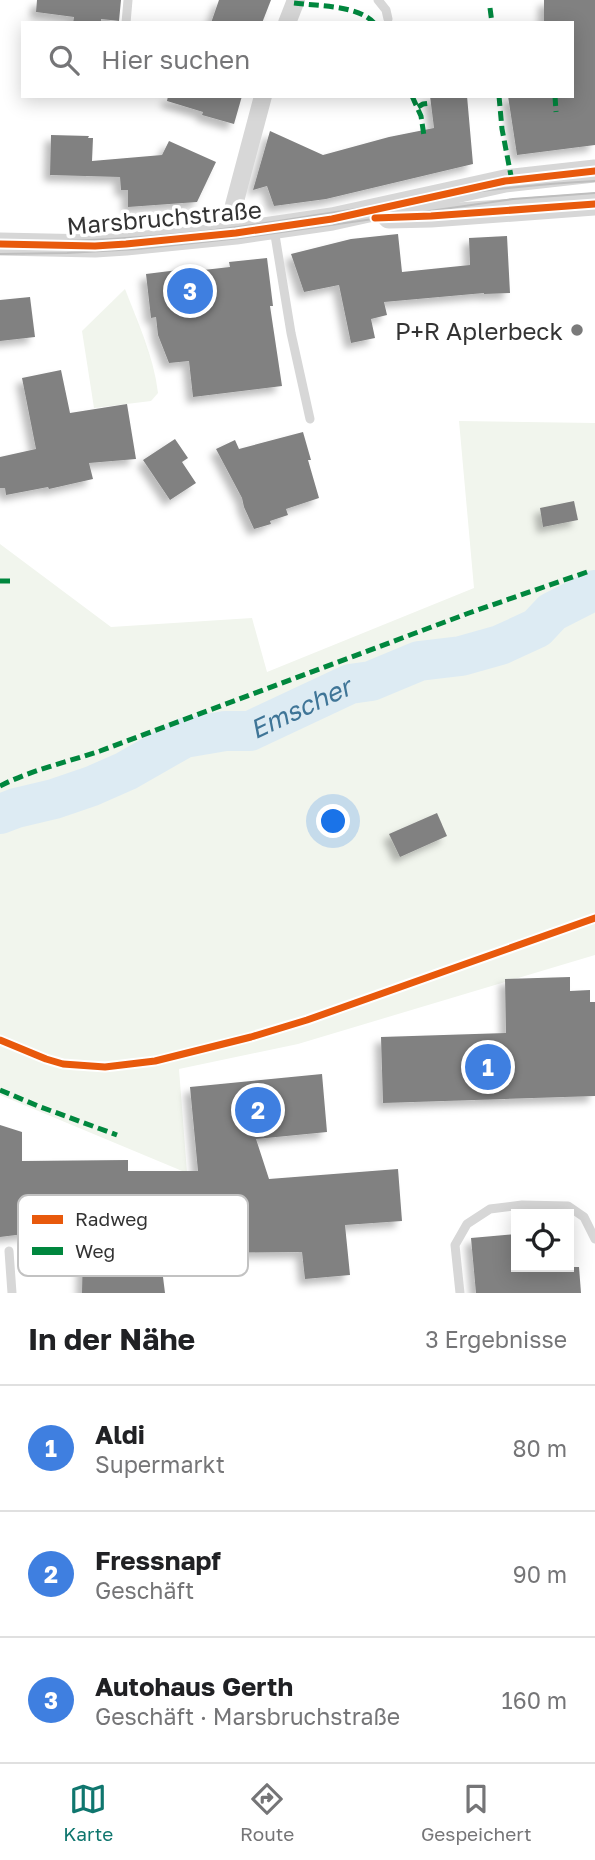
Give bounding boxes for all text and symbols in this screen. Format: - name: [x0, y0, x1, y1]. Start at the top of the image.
- search box: [21, 21, 574, 98]
- icon: search: [45, 41, 83, 79]
- text: Hier suchen: [101, 44, 250, 75]
- street label: Marsbruchstraße: [65, 194, 263, 240]
- pin: 3: [167, 265, 213, 317]
- place label: P+R Aplerbeck: [395, 316, 563, 345]
- marker: P+R Aplerbeck: [569, 322, 585, 338]
- water label: Emscher: [244, 669, 359, 745]
- your location: [316, 804, 350, 838]
- pin: 1: [465, 1041, 511, 1093]
- pin: 2: [235, 1084, 281, 1136]
- legend: [18, 1195, 248, 1276]
- text: Radweg: [75, 1207, 148, 1230]
- map controls: [511, 1209, 574, 1272]
- button: locate: [511, 1209, 574, 1272]
- text: Weg: [75, 1239, 115, 1262]
- text: In der Nähe: [28, 1321, 195, 1357]
- text: 3 Ergebnisse: [425, 1325, 567, 1353]
- text: Aldi: [95, 1419, 145, 1450]
- text: 1: [45, 1434, 57, 1462]
- text: 80 m: [513, 1434, 567, 1462]
- text: Supermarkt: [95, 1450, 225, 1478]
- text: Fressnapf: [95, 1545, 221, 1576]
- text: 2: [44, 1560, 58, 1588]
- text: 90 m: [513, 1560, 567, 1588]
- text: Geschäft: [95, 1576, 194, 1604]
- text: Autohaus Gerth: [95, 1671, 293, 1702]
- text: 3: [44, 1686, 58, 1714]
- text: 160 m: [502, 1686, 567, 1714]
- text: Geschäft · Marsbruchstraße: [95, 1702, 400, 1730]
- tab: Karte: [63, 1780, 113, 1845]
- tab: Route: [240, 1780, 294, 1845]
- tab: Gespeichert: [421, 1780, 532, 1845]

